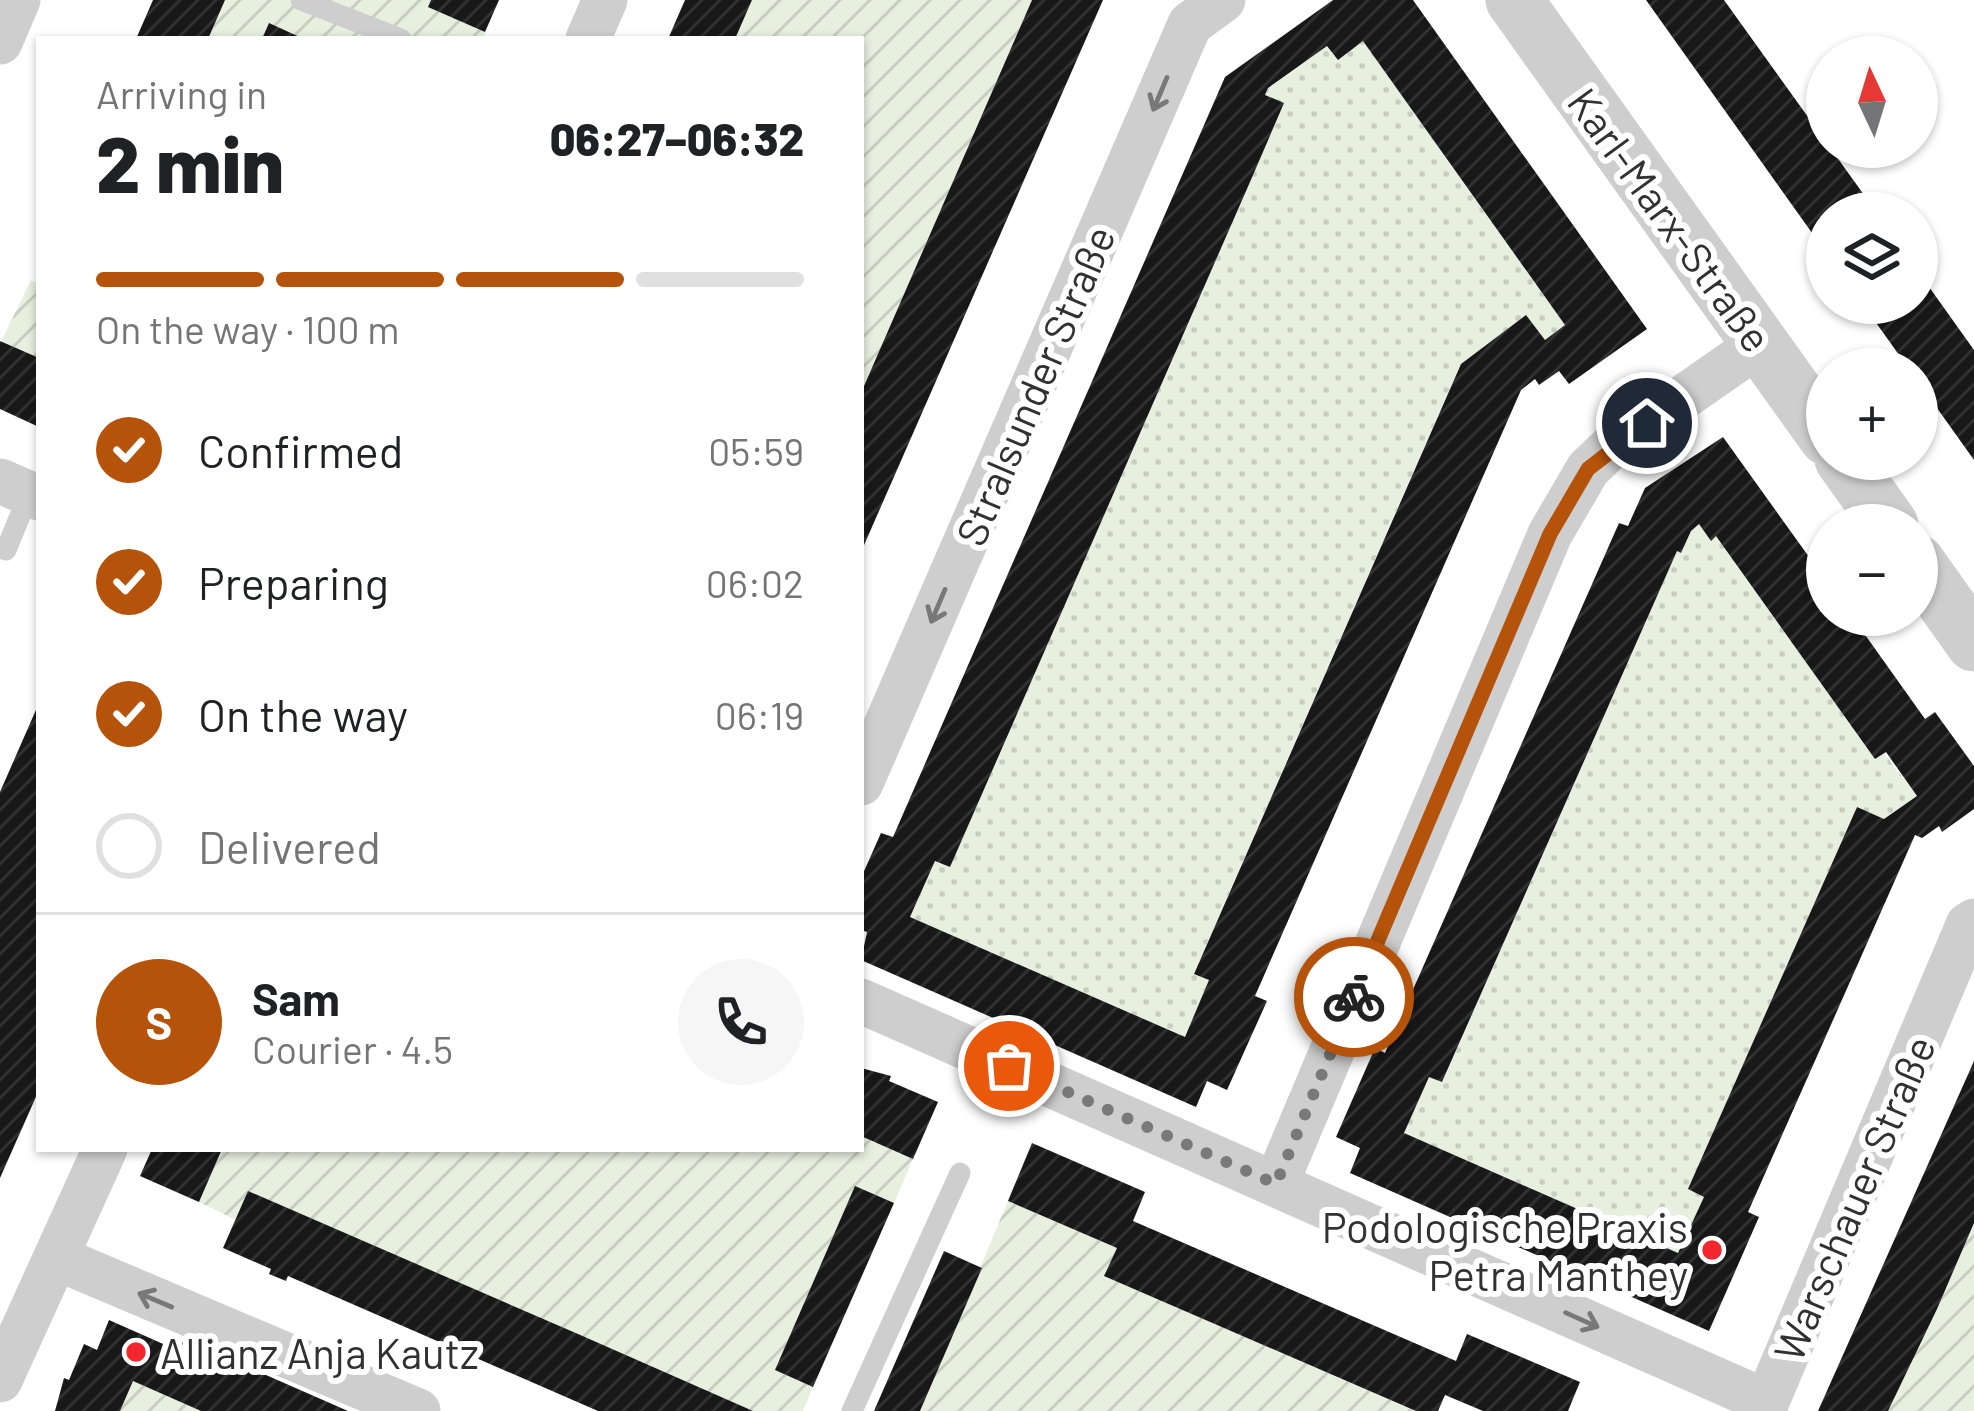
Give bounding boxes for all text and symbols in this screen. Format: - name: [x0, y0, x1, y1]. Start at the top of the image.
- north arrow: [1806, 36, 1938, 168]
- map controls: [1806, 36, 1938, 636]
- text: Arriving in: [96, 70, 267, 117]
- one-way arrow: [1147, 75, 1169, 111]
- street label: Karl-Marx-Straße: [1559, 78, 1783, 360]
- text: 06:27–06:32: [550, 111, 804, 165]
- text: 2 min: [96, 115, 284, 209]
- button: layers: [1806, 192, 1938, 324]
- street label: Stralsunder Straße: [944, 218, 1124, 552]
- text: On the way · 100 m: [96, 305, 400, 352]
- button: +: [1806, 348, 1938, 480]
- pin: [1596, 372, 1698, 474]
- icon: home: [1614, 390, 1680, 456]
- icon: check: [96, 417, 162, 483]
- text: Confirmed: [198, 423, 403, 477]
- text: 05:59: [708, 427, 804, 474]
- button: −: [1806, 504, 1938, 636]
- icon: check: [96, 549, 162, 615]
- text: Preparing: [198, 555, 389, 609]
- text: 06:02: [706, 559, 804, 606]
- one-way arrow: [925, 587, 947, 623]
- icon: check: [96, 681, 162, 747]
- text: On the way: [198, 687, 408, 741]
- text: 06:19: [715, 691, 804, 738]
- text: Delivered: [198, 819, 381, 873]
- courier: [1294, 937, 1414, 1057]
- button: phone: [678, 959, 804, 1085]
- icon: bike: [1321, 964, 1387, 1030]
- text: Sam: [252, 971, 340, 1025]
- text: S: [146, 995, 172, 1049]
- pin: [958, 1015, 1060, 1117]
- text: Courier · 4.5: [252, 1025, 453, 1072]
- street label: Warschauer Straße: [1762, 1028, 1944, 1368]
- icon: bag: [976, 1033, 1042, 1099]
- place label: Podologische Praxis Petra Manthey: [1322, 1201, 1688, 1300]
- marker: Podologische Praxis Petra Manthey: [1699, 1237, 1725, 1263]
- one-way arrow: [138, 1287, 174, 1309]
- one-way arrow: [1564, 1311, 1600, 1333]
- place label: Allianz Anja Kautz: [160, 1327, 479, 1378]
- marker: Allianz Anja Kautz: [123, 1339, 149, 1365]

